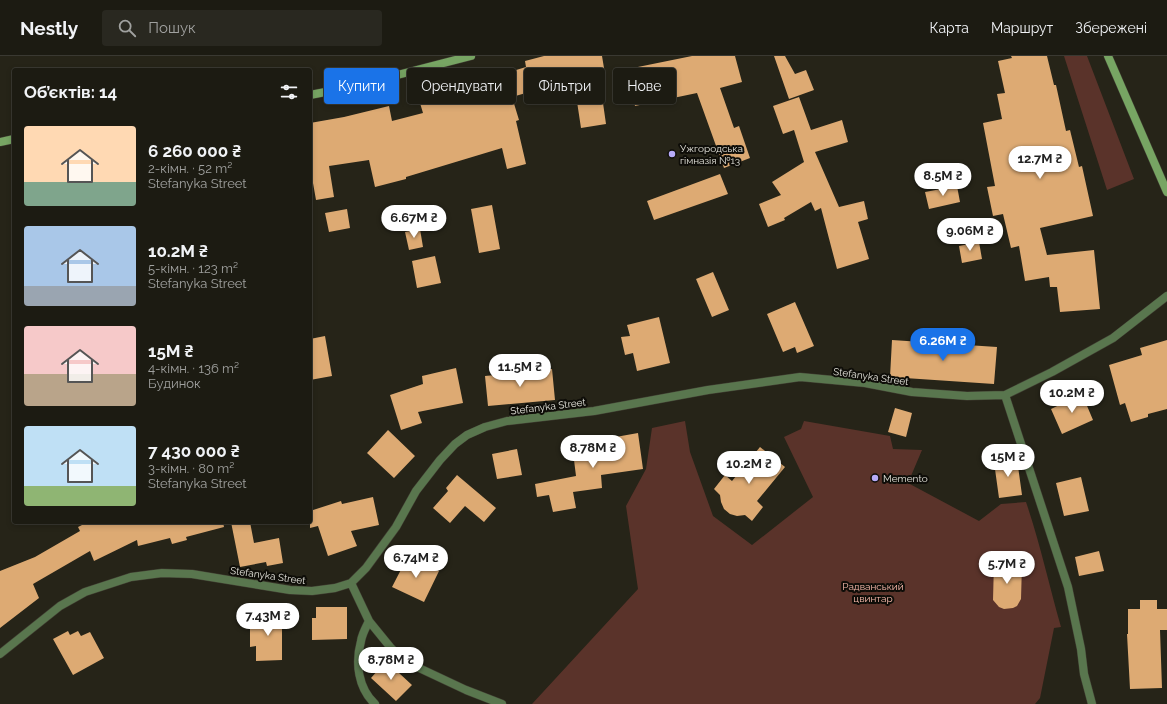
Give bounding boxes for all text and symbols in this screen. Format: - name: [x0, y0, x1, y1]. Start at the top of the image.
- search box: [102, 10, 382, 46]
- text: Nestly: [20, 17, 78, 39]
- icon: search: [116, 17, 138, 39]
- text: Пошук: [148, 19, 196, 37]
- text: Карта: [930, 20, 969, 36]
- text: Маршрут: [991, 20, 1053, 36]
- text: Збережені: [1075, 20, 1147, 36]
- chip: Купити: [324, 68, 399, 104]
- chip: Орендувати: [407, 68, 516, 104]
- chip: Фільтри: [524, 68, 605, 104]
- chip: Нове: [613, 68, 676, 104]
- icon: filters: [278, 81, 300, 103]
- text: Об’єктів: 14: [24, 82, 117, 102]
- text: 6 260 000 ₴: [148, 141, 241, 161]
- icon: home: [56, 142, 104, 190]
- place label: Ужгородська гімназія №13: [680, 143, 743, 166]
- pin: 12.7M ₴: [1003, 146, 1077, 180]
- marker: Ужгородська гімназія №13: [667, 149, 677, 159]
- text: 12.7M ₴: [1017, 151, 1063, 166]
- text: 2-кімн. · 52 m²: [148, 161, 232, 176]
- pin: 8.5M ₴: [910, 163, 976, 197]
- text: 8.5M ₴: [923, 168, 963, 183]
- text: Stefanyka Street: [148, 176, 247, 191]
- pin: 6.67M ₴: [377, 205, 451, 239]
- text: 6.67M ₴: [390, 210, 438, 225]
- pin: 9.06M ₴: [933, 218, 1007, 252]
- text: 9.06M ₴: [946, 223, 994, 238]
- text: 10.2M ₴: [148, 241, 208, 261]
- icon: home: [56, 242, 104, 290]
- text: 5-кімн. · 123 m²: [148, 261, 238, 276]
- text: Stefanyka Street: [148, 276, 247, 291]
- pin: 6.26M ₴: [906, 328, 980, 362]
- text: 6.26M ₴: [919, 333, 967, 348]
- text: 15M ₴: [148, 341, 194, 361]
- icon: home: [56, 342, 104, 390]
- pin: 11.5M ₴: [483, 354, 557, 388]
- text: 11.5M ₴: [498, 359, 542, 374]
- text: 4-кімн. · 136 m²: [148, 361, 239, 376]
- street label: Stefanyka Street: [833, 366, 910, 387]
- text: Будинок: [148, 376, 201, 391]
- pin: 10.2M ₴: [1035, 380, 1109, 414]
- text: 10.2M ₴: [1049, 385, 1095, 400]
- street label: Stefanyka Street: [510, 396, 587, 417]
- pin: 8.78M ₴: [556, 435, 630, 469]
- text: 8.78M ₴: [570, 440, 616, 455]
- text: 7 430 000 ₴: [148, 441, 240, 461]
- icon: home: [56, 442, 104, 490]
- pin: 15M ₴: [980, 444, 1036, 478]
- text: 15M ₴: [991, 449, 1025, 464]
- pin: 10.2M ₴: [712, 451, 786, 485]
- text: 10.2M ₴: [726, 456, 772, 471]
- text: 3-кімн. · 80 m²: [148, 461, 234, 476]
- marker: Memento: [870, 473, 880, 483]
- place label: Memento: [883, 473, 928, 484]
- text: Stefanyka Street: [148, 476, 247, 491]
- pin: 6.74M ₴: [379, 545, 453, 579]
- text: 6.74M ₴: [393, 550, 439, 565]
- pin: 5.7M ₴: [974, 551, 1040, 585]
- text: 5.7M ₴: [988, 556, 1026, 571]
- street label: Stefanyka Street: [230, 565, 307, 586]
- park label: Радванський цвинтар: [842, 581, 904, 604]
- pin: 7.43M ₴: [231, 603, 305, 637]
- text: 7.43M ₴: [245, 608, 291, 623]
- pin: 8.78M ₴: [354, 647, 428, 681]
- text: 8.78M ₴: [368, 652, 414, 667]

